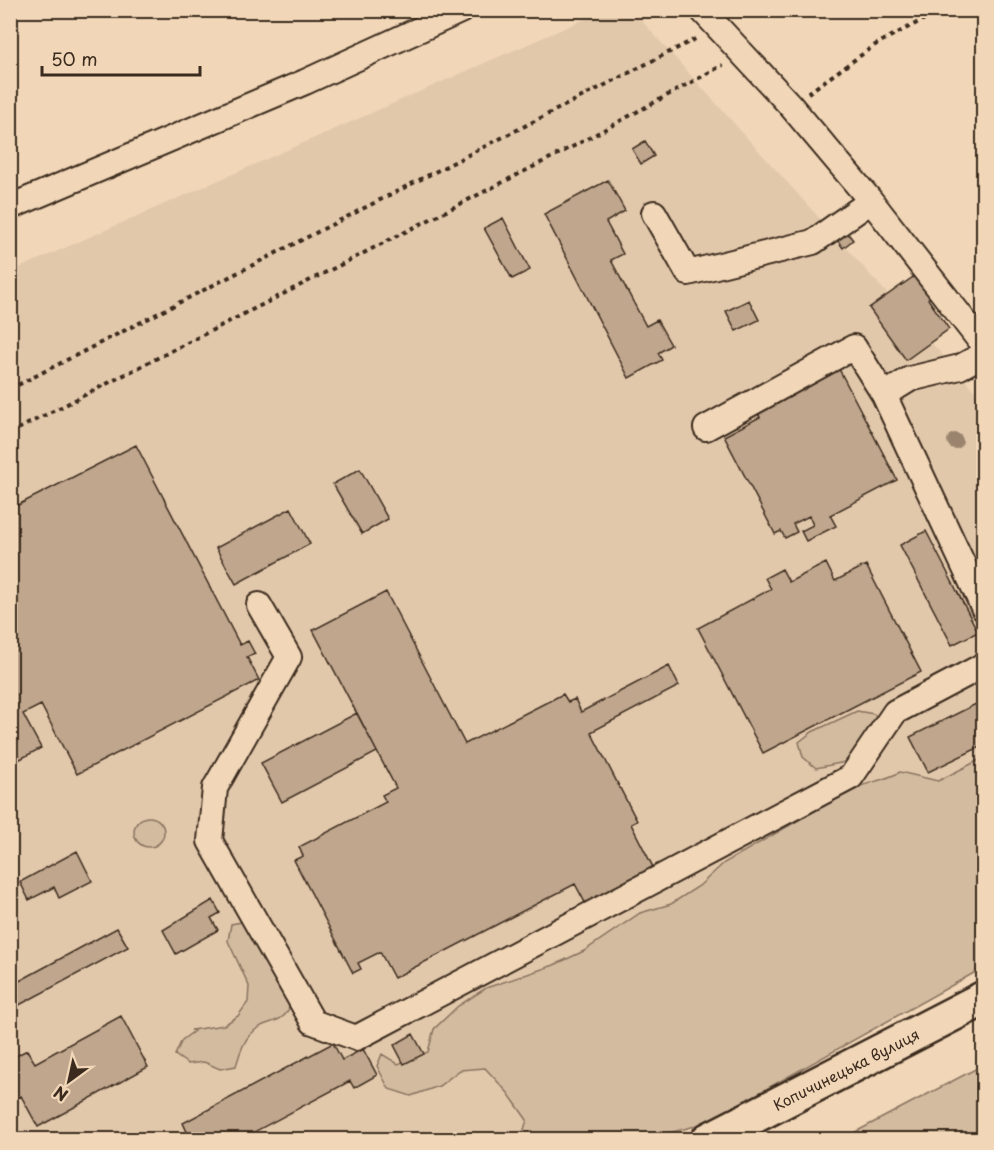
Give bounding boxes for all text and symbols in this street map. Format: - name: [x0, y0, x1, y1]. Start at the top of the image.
- scale bar: [42, 39, 200, 77]
- text: 50 m: [51, 45, 98, 72]
- street label: Копичинецька вулиця: [769, 1022, 923, 1116]
- north arrow: [39, 1051, 99, 1111]
- text: N: [48, 1081, 72, 1108]

